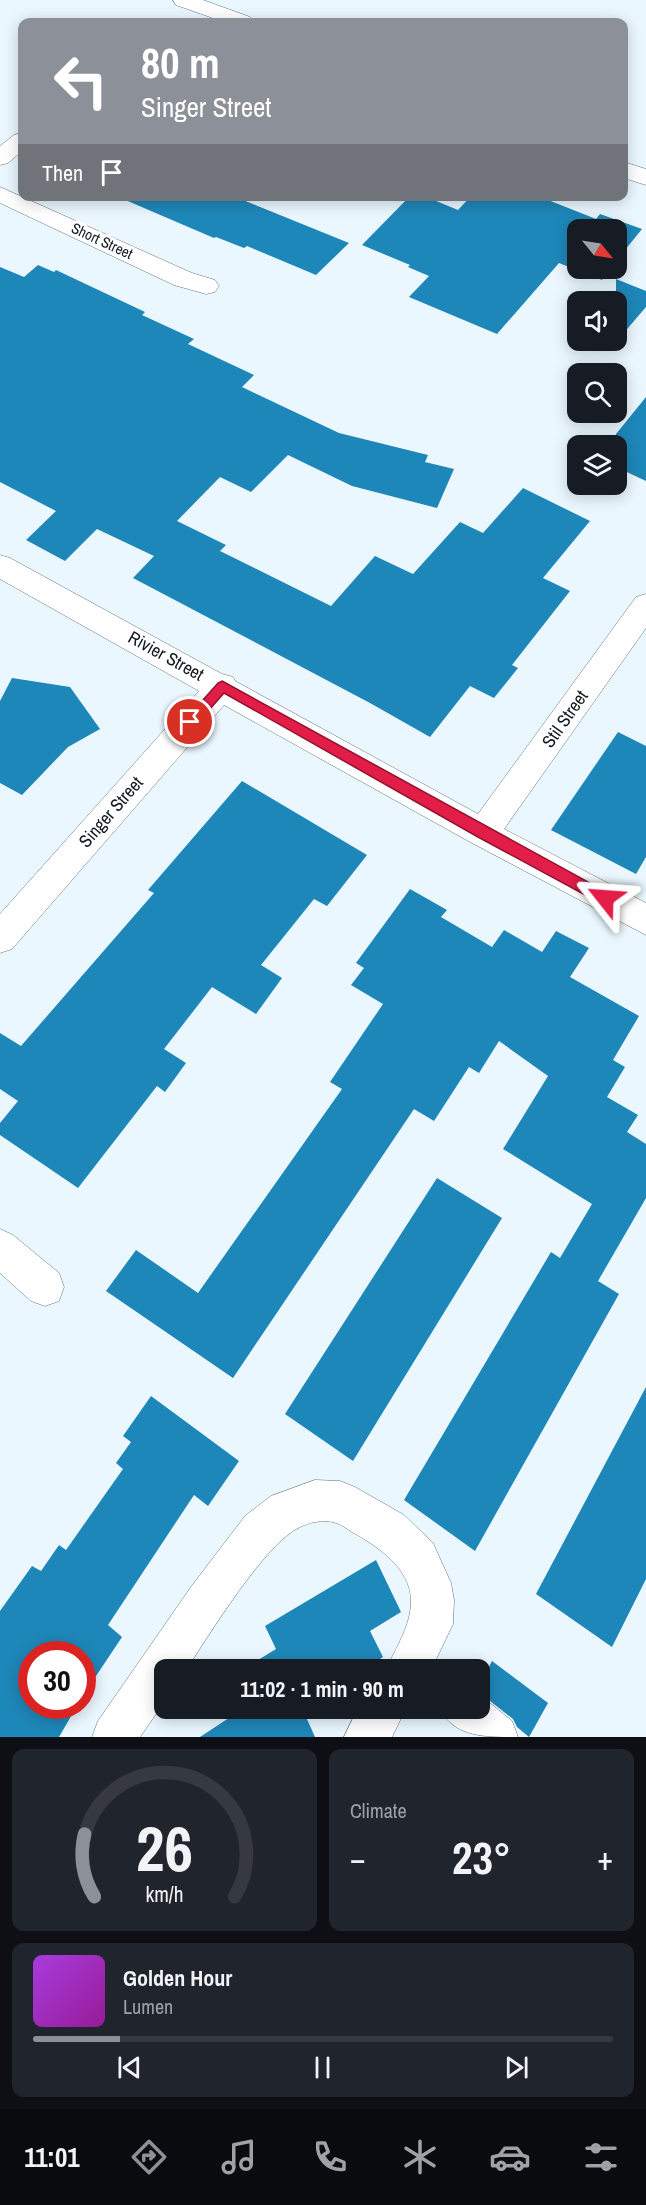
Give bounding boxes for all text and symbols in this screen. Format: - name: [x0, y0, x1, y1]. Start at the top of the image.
- text: 80 m: [141, 35, 220, 91]
- icon: left: [42, 42, 120, 120]
- text: Singer Street: [141, 89, 271, 125]
- icon: arrive: [95, 156, 128, 189]
- text: Then: [42, 158, 83, 188]
- street label: Short Street: [68, 217, 137, 264]
- north arrow: [567, 219, 627, 279]
- map controls: [567, 219, 627, 495]
- button: sound: [567, 291, 627, 351]
- button: search: [567, 363, 627, 423]
- button: layers: [567, 435, 627, 495]
- street label: Rivier Street: [124, 625, 209, 687]
- street label: Stil Street: [536, 685, 593, 752]
- pin: [164, 696, 215, 747]
- icon: arrive: [173, 705, 206, 738]
- street label: Singer Street: [73, 771, 149, 853]
- position arrow: [573, 866, 637, 930]
- speed limit sign: 30: [18, 1641, 96, 1719]
- text: 11:02 · 1 min · 90 m: [240, 1674, 404, 1704]
- text: Climate: [350, 1797, 407, 1824]
- text: 26: [136, 1806, 193, 1890]
- text: 23°: [452, 1827, 511, 1888]
- text: −: [350, 1836, 366, 1880]
- text: +: [597, 1836, 613, 1880]
- text: km/h: [145, 1880, 184, 1909]
- text: Golden Hour: [123, 1963, 232, 1993]
- text: Lumen: [123, 1993, 173, 2020]
- icon: previous: [113, 2051, 146, 2084]
- icon: pause: [306, 2051, 339, 2084]
- icon: next: [500, 2051, 533, 2084]
- icon: directions: [128, 2136, 170, 2178]
- icon: music: [218, 2136, 260, 2178]
- icon: phone: [309, 2136, 351, 2178]
- icon: climate: [399, 2136, 441, 2178]
- icon: car: [489, 2136, 531, 2178]
- icon: filters: [580, 2136, 622, 2178]
- text: 11:01: [24, 2139, 80, 2175]

